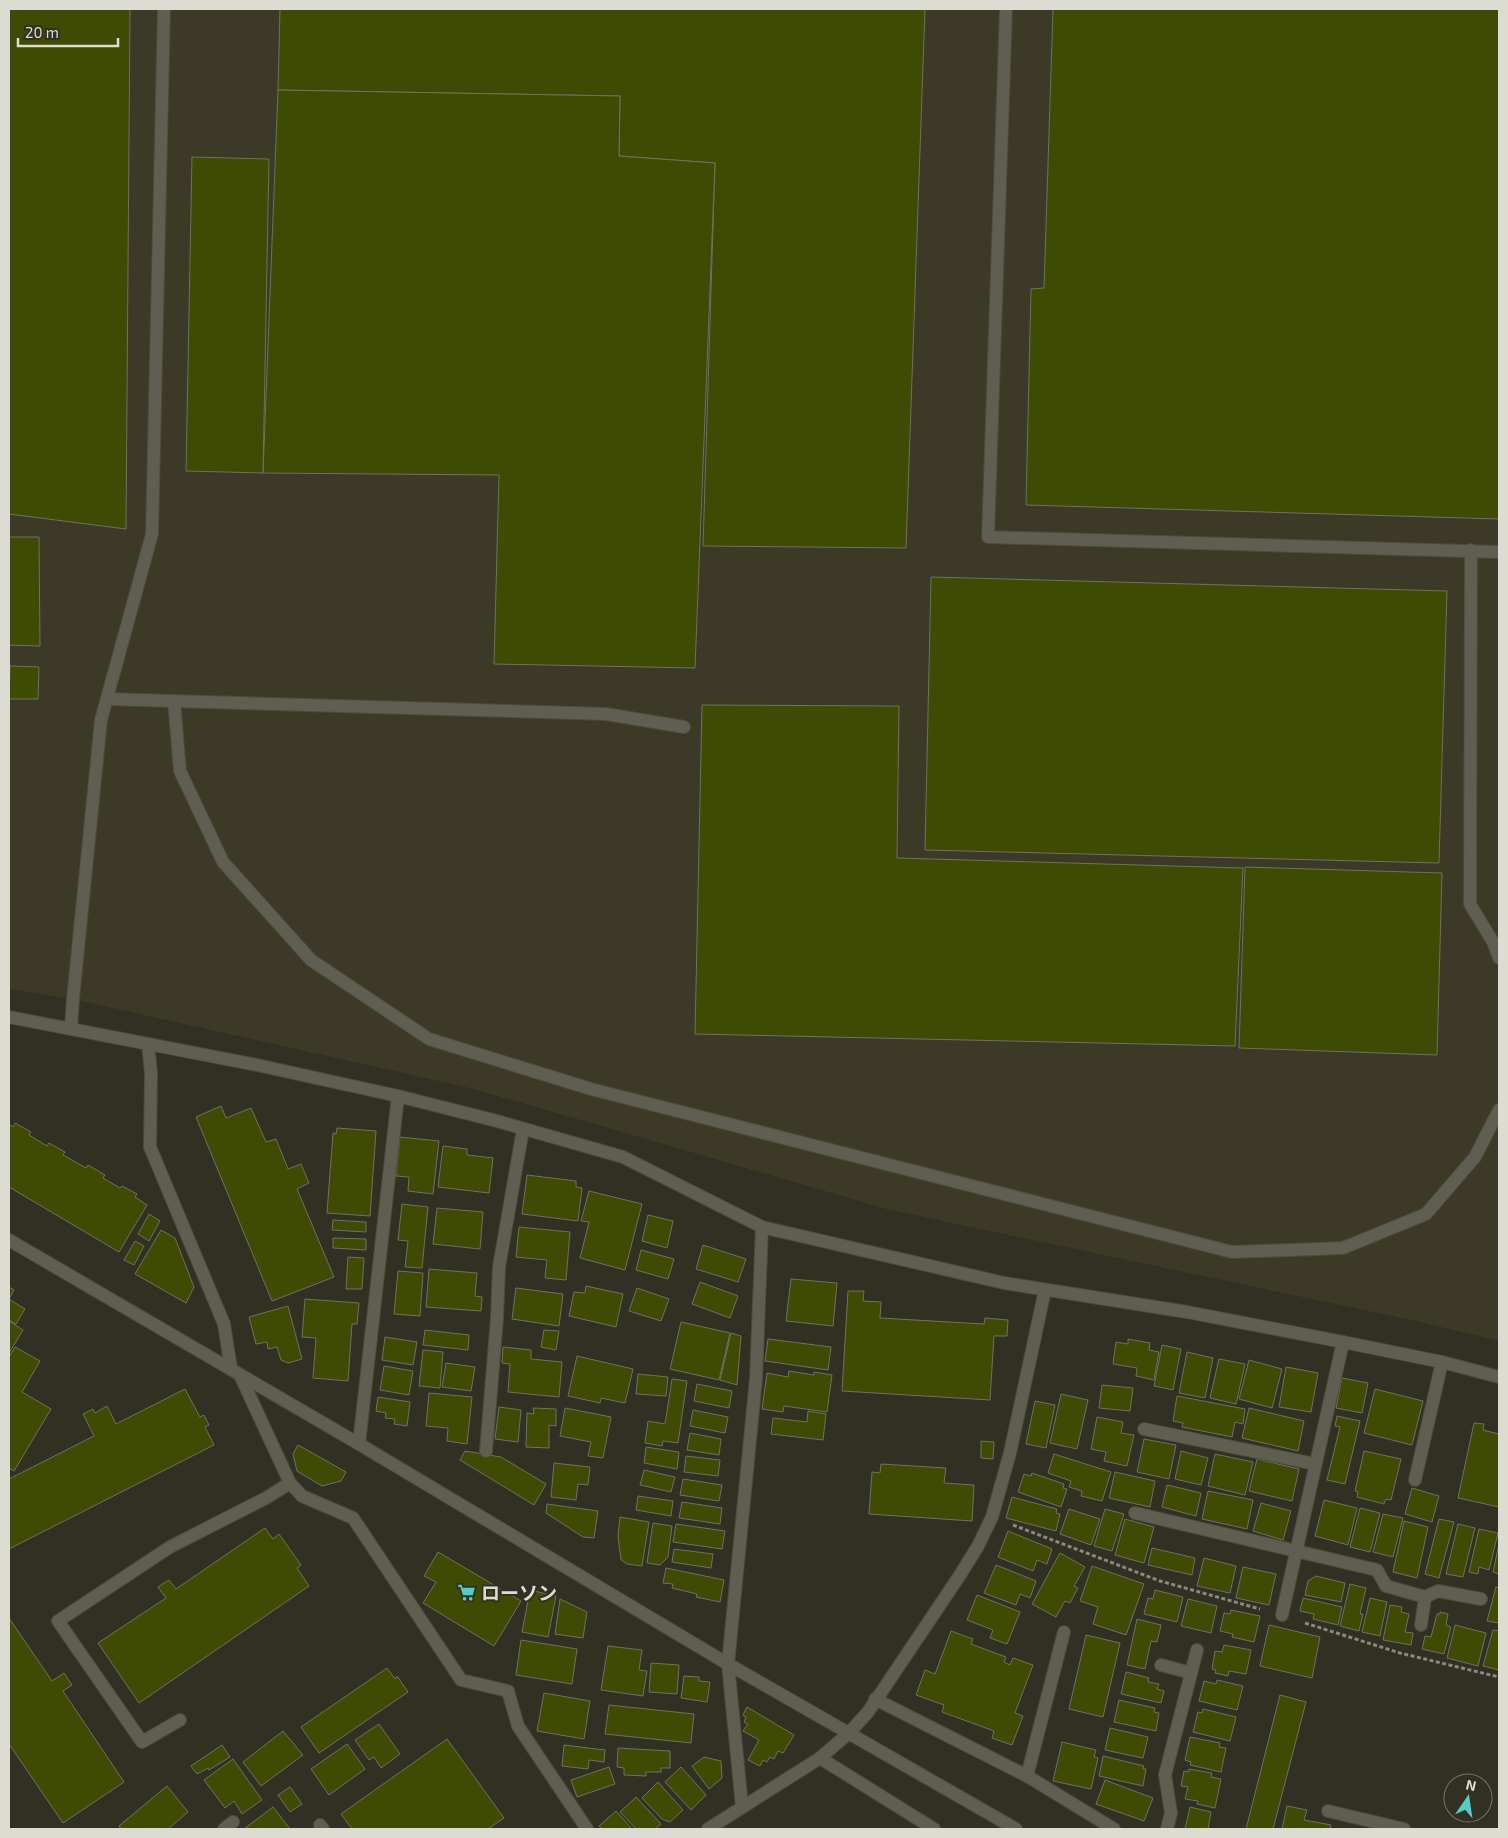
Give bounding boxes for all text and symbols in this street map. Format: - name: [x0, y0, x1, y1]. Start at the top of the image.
- scale bar: [18, 15, 118, 47]
- text: 20 m: [25, 23, 59, 41]
- place label: ローソン: [481, 1581, 557, 1604]
- supermarket icon: ローソン: [457, 1582, 477, 1602]
- north arrow: [1443, 1773, 1493, 1823]
- text: N: [1464, 1775, 1478, 1794]

